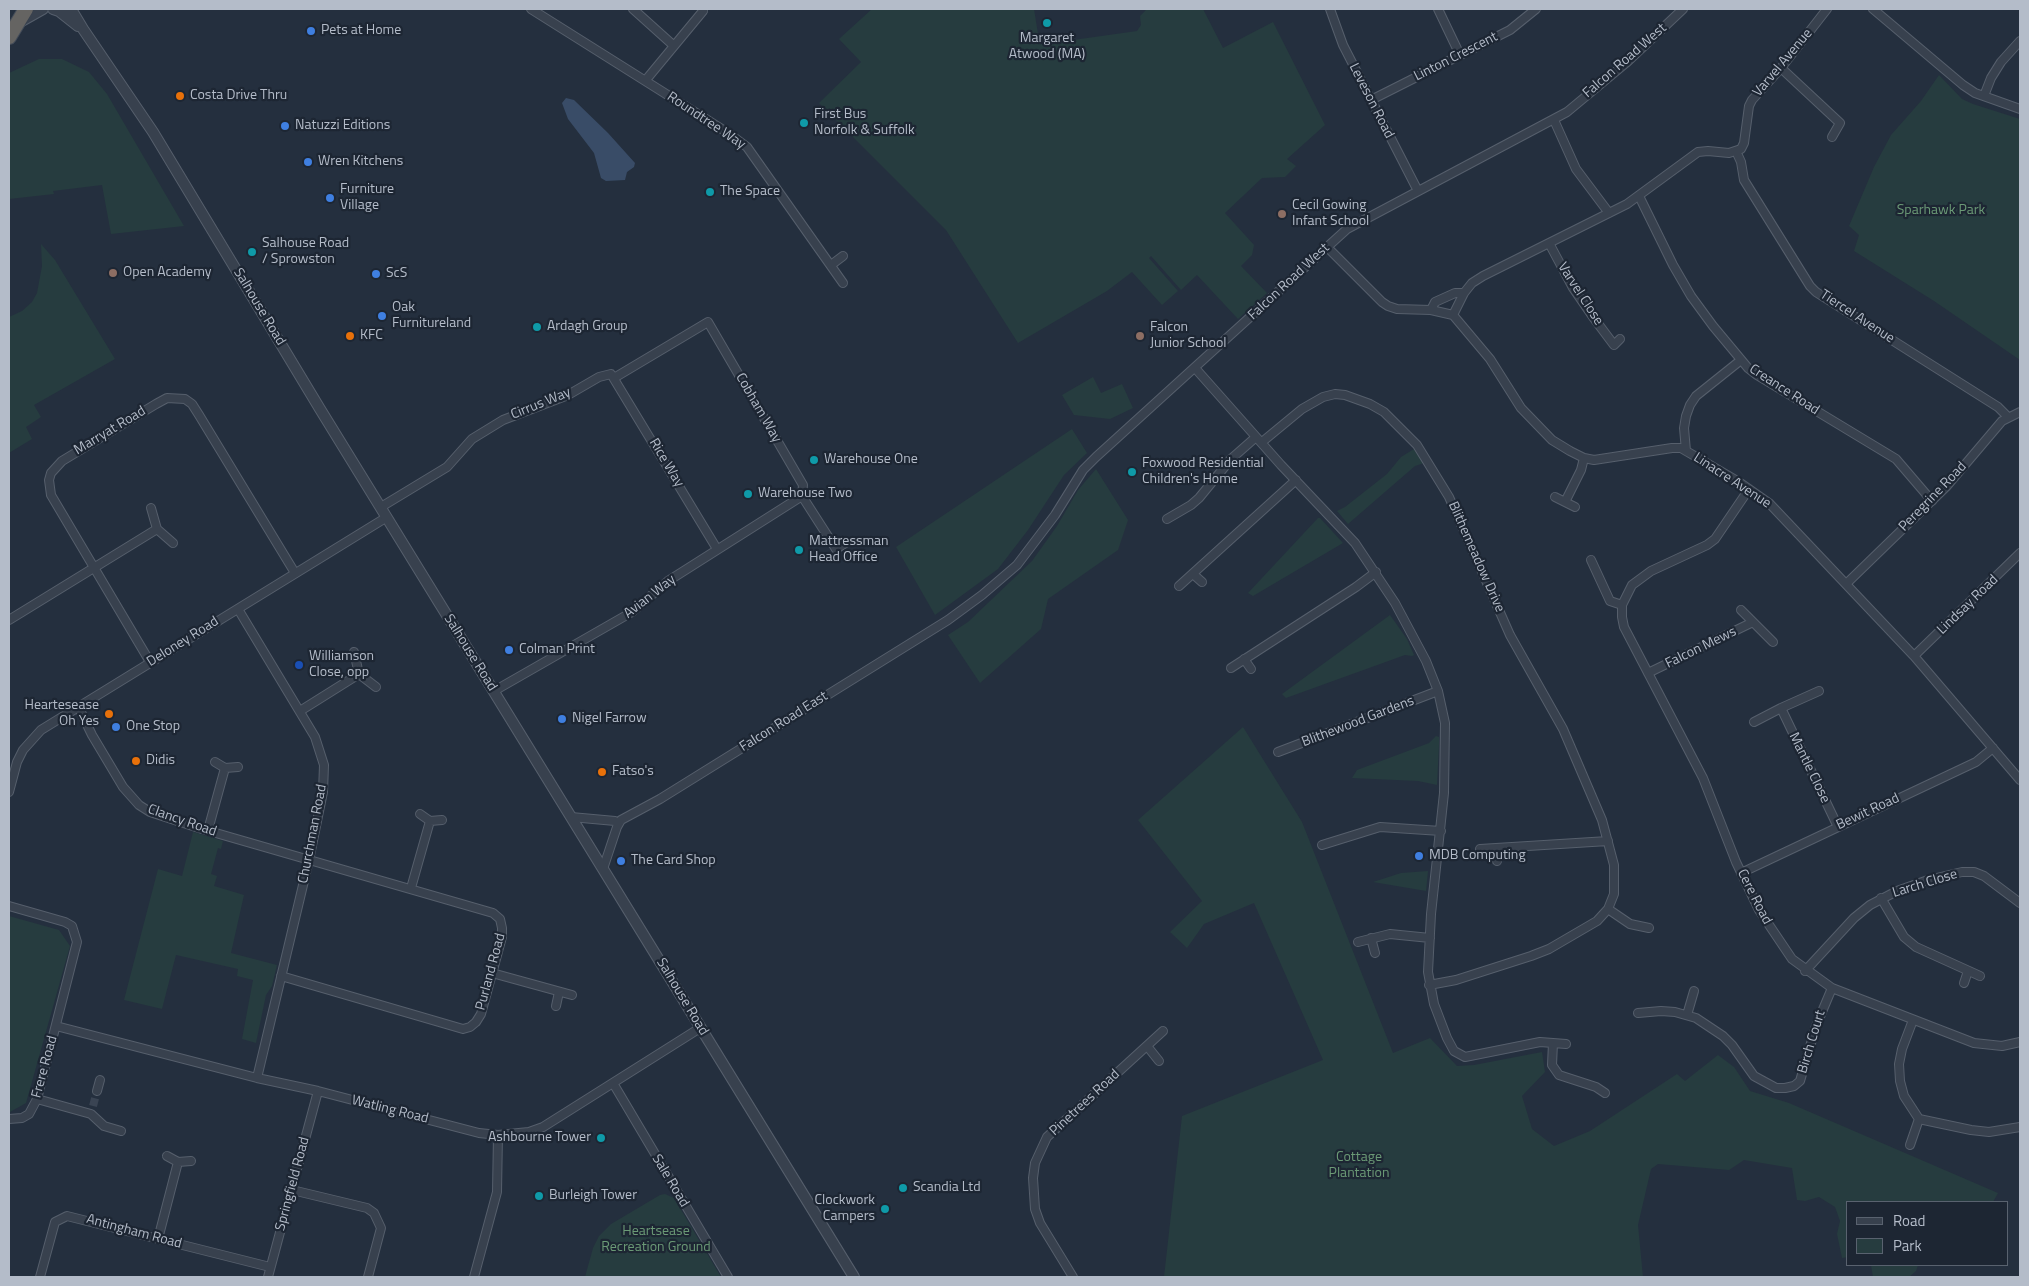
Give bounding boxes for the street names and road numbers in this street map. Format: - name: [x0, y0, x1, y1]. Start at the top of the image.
- street label: Falcon Road West: [1580, 20, 1670, 102]
- street label: Varvel Avenue: [1750, 26, 1816, 100]
- street label: Linton Crescent: [1411, 29, 1501, 85]
- street label: Leveson Road: [1345, 61, 1397, 141]
- street label: Roundtree Way: [664, 89, 748, 153]
- street label: Falcon Road West: [1245, 240, 1333, 324]
- street label: Varvel Close: [1554, 259, 1606, 329]
- street label: Salhouse Road: [229, 265, 289, 349]
- street label: Tiercel Avenue: [1817, 287, 1897, 347]
- street label: Creance Road: [1746, 361, 1822, 419]
- street label: Cobham Way: [731, 370, 785, 446]
- street label: Cirrus Way: [509, 384, 573, 424]
- street label: Marryat Road: [71, 403, 149, 459]
- street label: Rice Way: [645, 436, 687, 490]
- street label: Linacre Avenue: [1690, 450, 1774, 512]
- street label: Peregrine Road: [1896, 459, 1970, 535]
- street label: Blithemeadow Drive: [1444, 499, 1508, 615]
- street label: Avian Way: [621, 571, 679, 623]
- street label: Lindsay Road: [1934, 572, 2002, 638]
- street label: Salhouse Road: [440, 612, 500, 694]
- street label: Deloney Road: [144, 613, 222, 671]
- street label: Falcon Mews: [1663, 624, 1739, 672]
- street label: Falcon Road East: [737, 688, 831, 756]
- street label: Blithewood Gardens: [1299, 693, 1417, 751]
- street label: Mantle Close: [1785, 730, 1833, 806]
- street label: Churchman Road: [295, 783, 331, 885]
- street label: Bewit Road: [1834, 790, 1902, 834]
- street label: Clancy Road: [145, 801, 219, 841]
- street label: Larch Close: [1891, 866, 1959, 902]
- street label: Cere Road: [1733, 867, 1775, 927]
- street label: Purland Road: [473, 932, 509, 1012]
- street label: Salhouse Road: [652, 955, 712, 1039]
- street label: Birch Court: [1794, 1008, 1830, 1076]
- street label: Frere Road: [29, 1034, 61, 1100]
- street label: Pinetrees Road: [1047, 1066, 1123, 1140]
- street label: Watling Road: [350, 1092, 430, 1128]
- street label: Springfield Road: [272, 1135, 314, 1233]
- street label: Sale Road: [648, 1152, 692, 1210]
- street label: Antingham Road: [84, 1211, 184, 1253]

